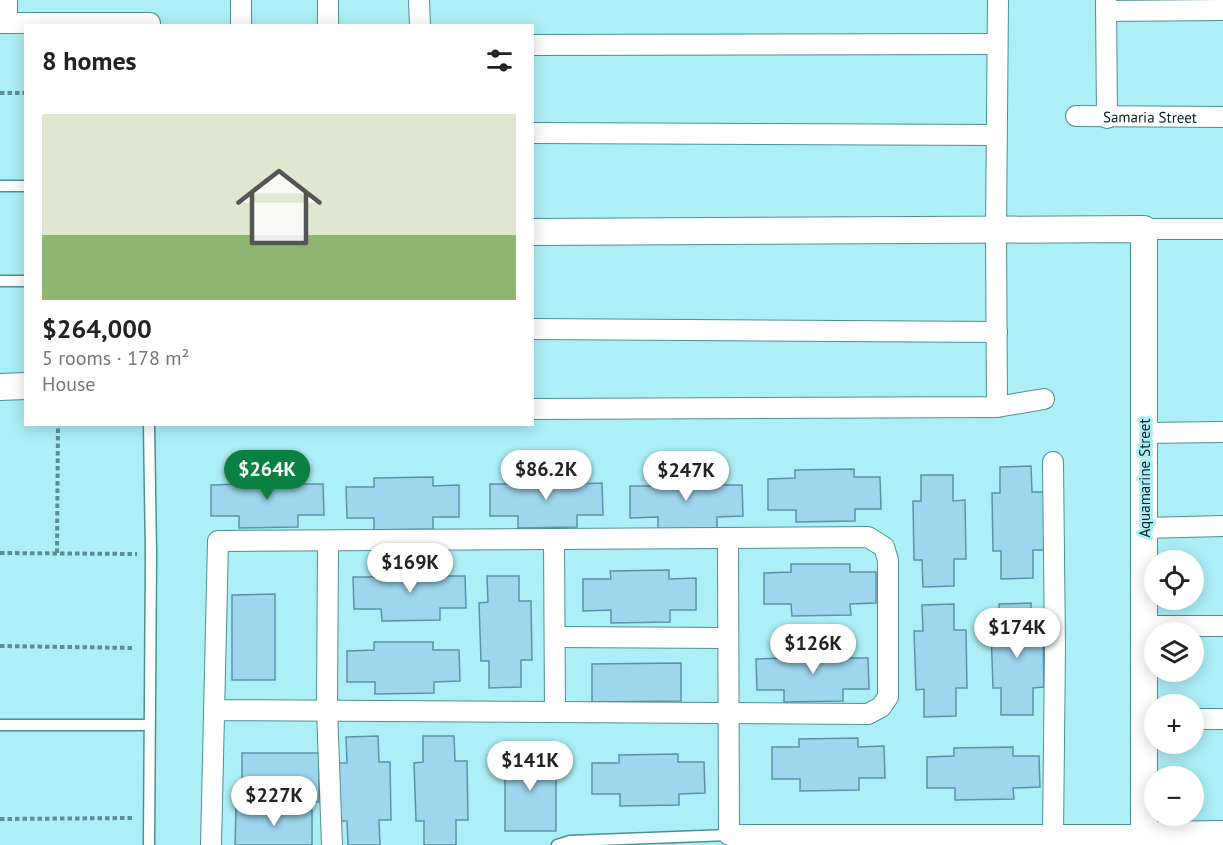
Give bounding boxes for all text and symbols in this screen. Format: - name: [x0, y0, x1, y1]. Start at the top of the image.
- text: 8 homes: [42, 44, 137, 77]
- icon: filters: [483, 44, 516, 77]
- street label: Samaria Street: [1103, 107, 1197, 126]
- icon: home: [225, 153, 333, 261]
- text: $264,000: [42, 312, 152, 345]
- text: 5 rooms · 178 m²: [42, 345, 189, 371]
- text: House: [42, 371, 96, 397]
- street label: Aquamarine Street: [1135, 418, 1154, 538]
- pin: $264K: [225, 450, 309, 501]
- pin: $86.2K: [497, 450, 595, 501]
- pin: $247K: [644, 451, 728, 502]
- text: $264K: [238, 456, 296, 482]
- text: $86.2K: [515, 456, 577, 482]
- text: $247K: [657, 457, 715, 483]
- pin: $169K: [368, 543, 452, 594]
- text: $169K: [381, 549, 439, 575]
- map controls: [1144, 550, 1204, 826]
- button: locate: [1144, 550, 1204, 610]
- pin: $174K: [975, 608, 1059, 659]
- text: $174K: [988, 614, 1046, 640]
- button: layers: [1144, 622, 1204, 682]
- pin: $126K: [771, 624, 855, 675]
- text: $126K: [784, 630, 842, 656]
- button: +: [1144, 694, 1204, 754]
- pin: $141K: [488, 741, 572, 792]
- text: $141K: [501, 747, 559, 773]
- button: −: [1144, 766, 1204, 826]
- pin: $227K: [232, 776, 316, 827]
- text: $227K: [245, 782, 303, 808]

